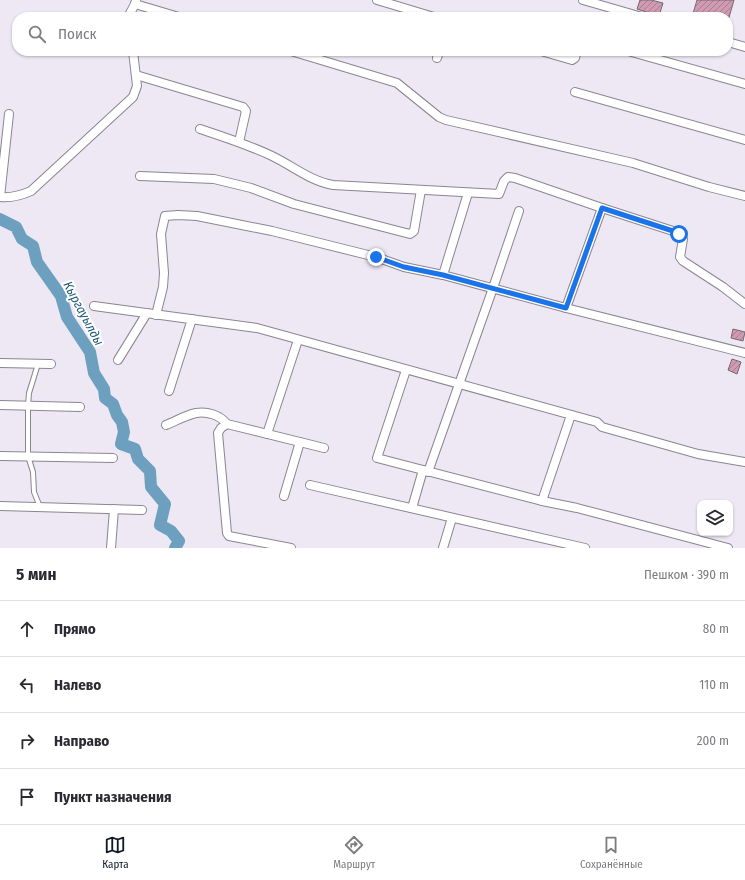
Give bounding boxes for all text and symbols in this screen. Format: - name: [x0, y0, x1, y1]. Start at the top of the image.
- search box: [12, 12, 733, 56]
- icon: search: [26, 23, 48, 45]
- text: Поиск: [58, 25, 96, 43]
- route start: [670, 225, 688, 243]
- route end: [367, 248, 385, 266]
- water label: Кыргауылды: [60, 279, 107, 348]
- map controls: [697, 500, 733, 536]
- button: layers: [697, 500, 733, 536]
- text: 5 мин: [16, 564, 56, 585]
- text: Пешком · 390 m: [644, 567, 729, 582]
- icon: ahead: [16, 618, 38, 640]
- text: Прямо: [54, 620, 96, 638]
- text: 80 m: [703, 621, 729, 636]
- icon: left: [16, 674, 38, 696]
- text: Налево: [54, 676, 101, 694]
- text: 110 m: [699, 677, 729, 692]
- icon: right: [16, 730, 38, 752]
- text: Направо: [54, 732, 109, 750]
- text: 200 m: [697, 733, 729, 748]
- icon: arrive: [16, 786, 38, 808]
- text: Пункт назначения: [54, 788, 172, 806]
- tab: Карта: [102, 834, 129, 871]
- tab: Маршрут: [333, 834, 375, 871]
- tab: Сохранённые: [580, 834, 643, 871]

